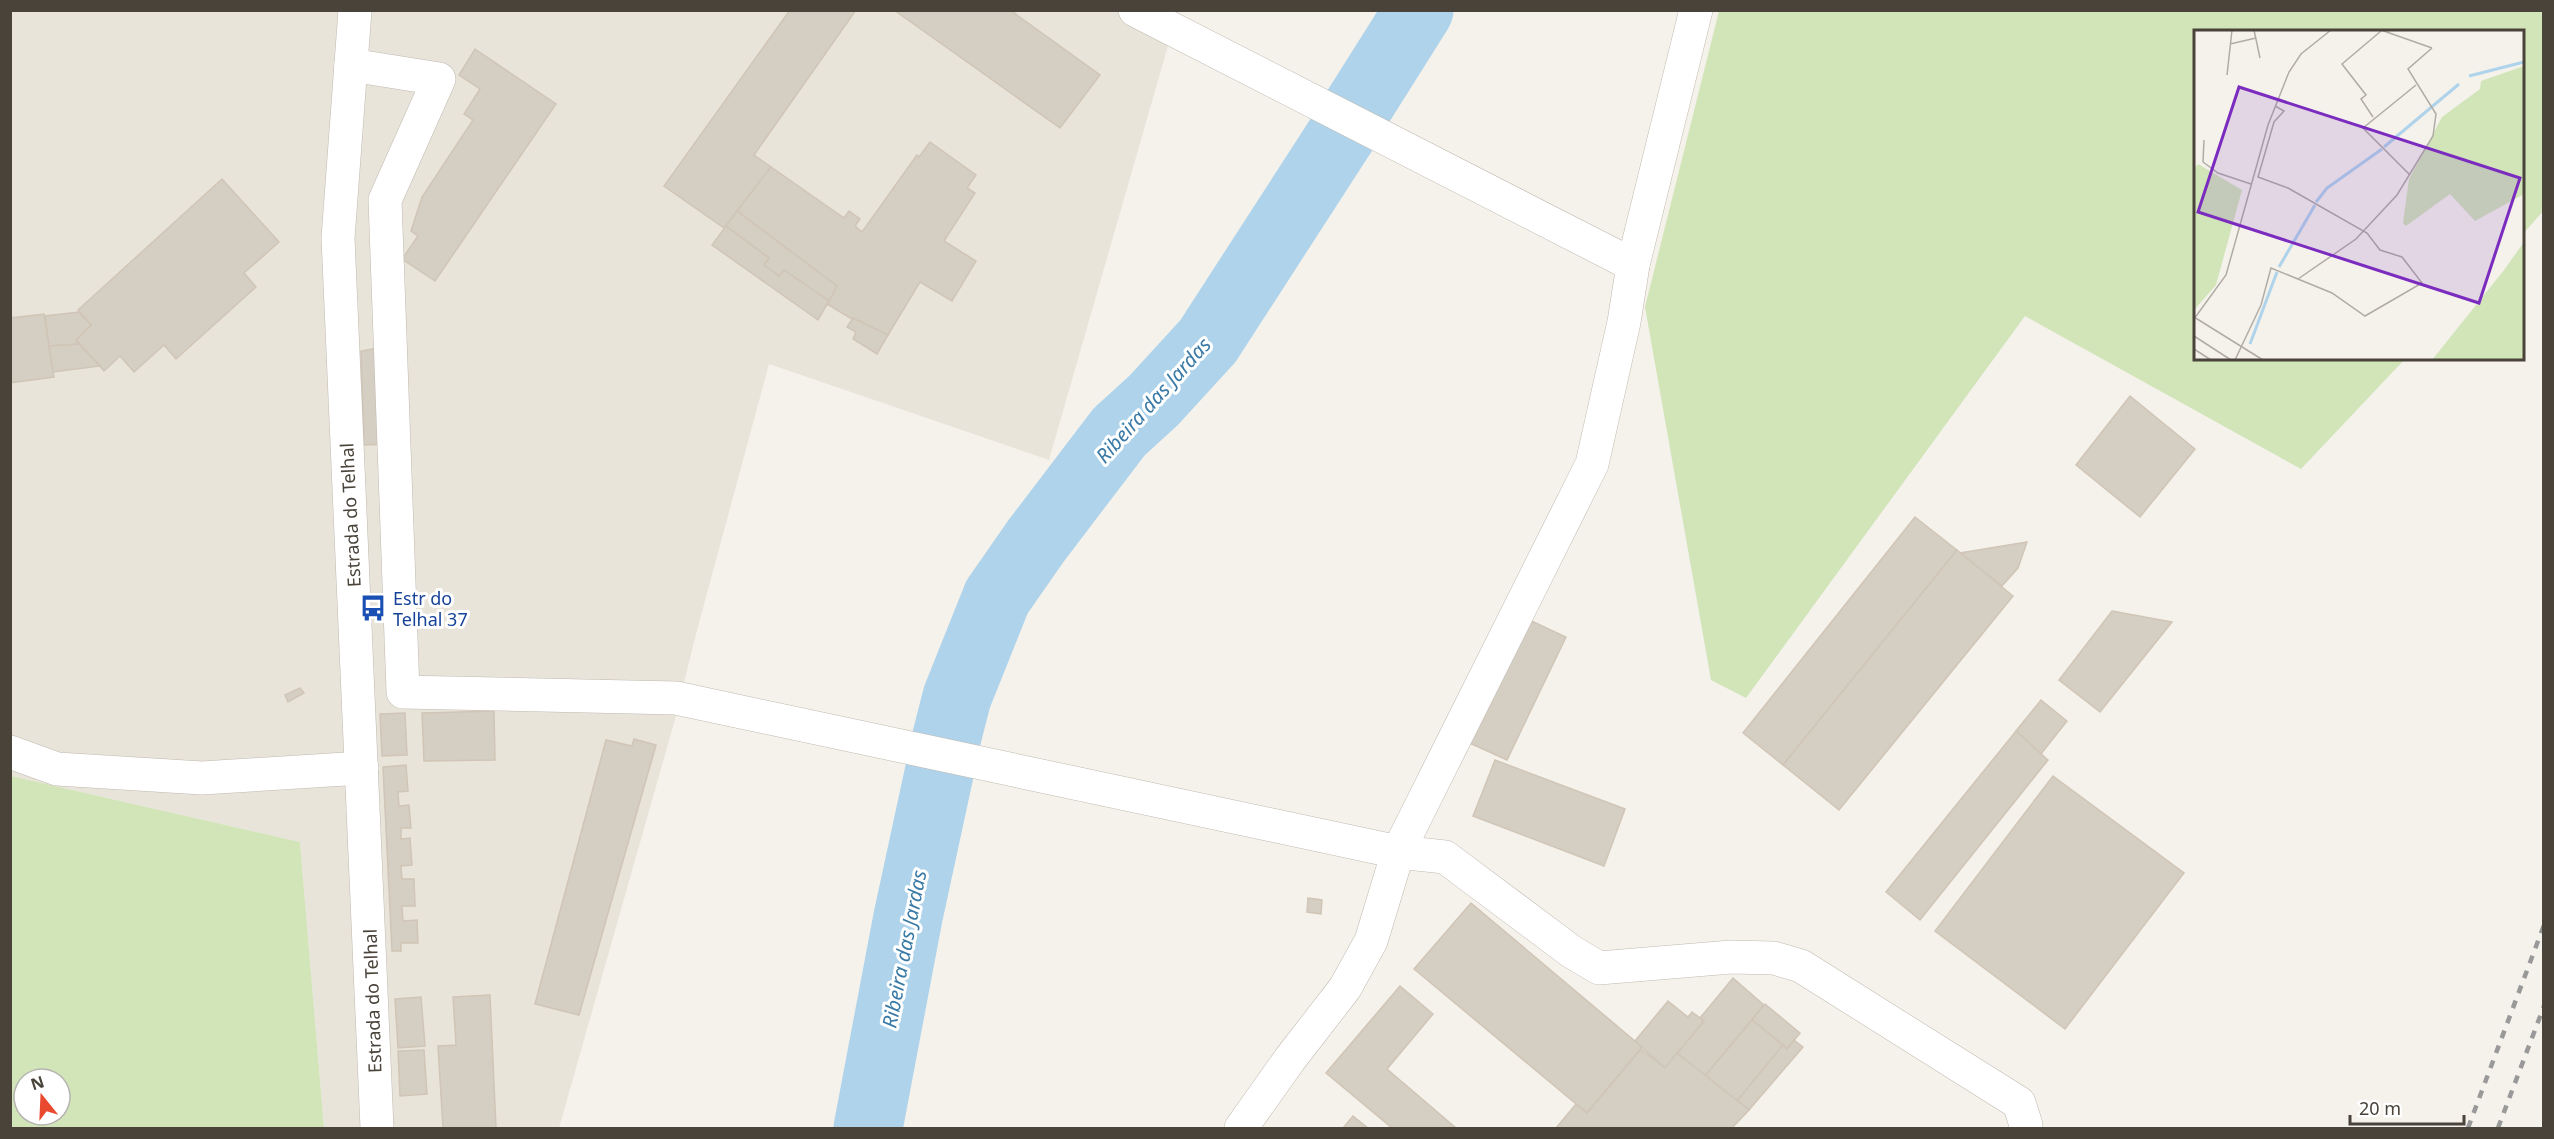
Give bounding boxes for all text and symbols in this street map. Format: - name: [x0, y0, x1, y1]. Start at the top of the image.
- inset map: [2194, 30, 2524, 360]
- water label: Ribeira das Jardas: [1089, 331, 1217, 469]
- street label: Estrada do Telhal: [334, 442, 366, 588]
- place label: Estr do Telhal 37: [393, 586, 468, 631]
- bus stop icon: Estr do Telhal 37: [358, 593, 388, 623]
- water label: Ribeira das Jardas: [875, 867, 933, 1030]
- street label: Estrada do Telhal: [357, 929, 387, 1073]
- north arrow: [12, 1067, 72, 1127]
- text: N: [28, 1070, 47, 1095]
- scale bar: [2350, 1088, 2464, 1126]
- text: 20 m: [2359, 1096, 2401, 1120]

